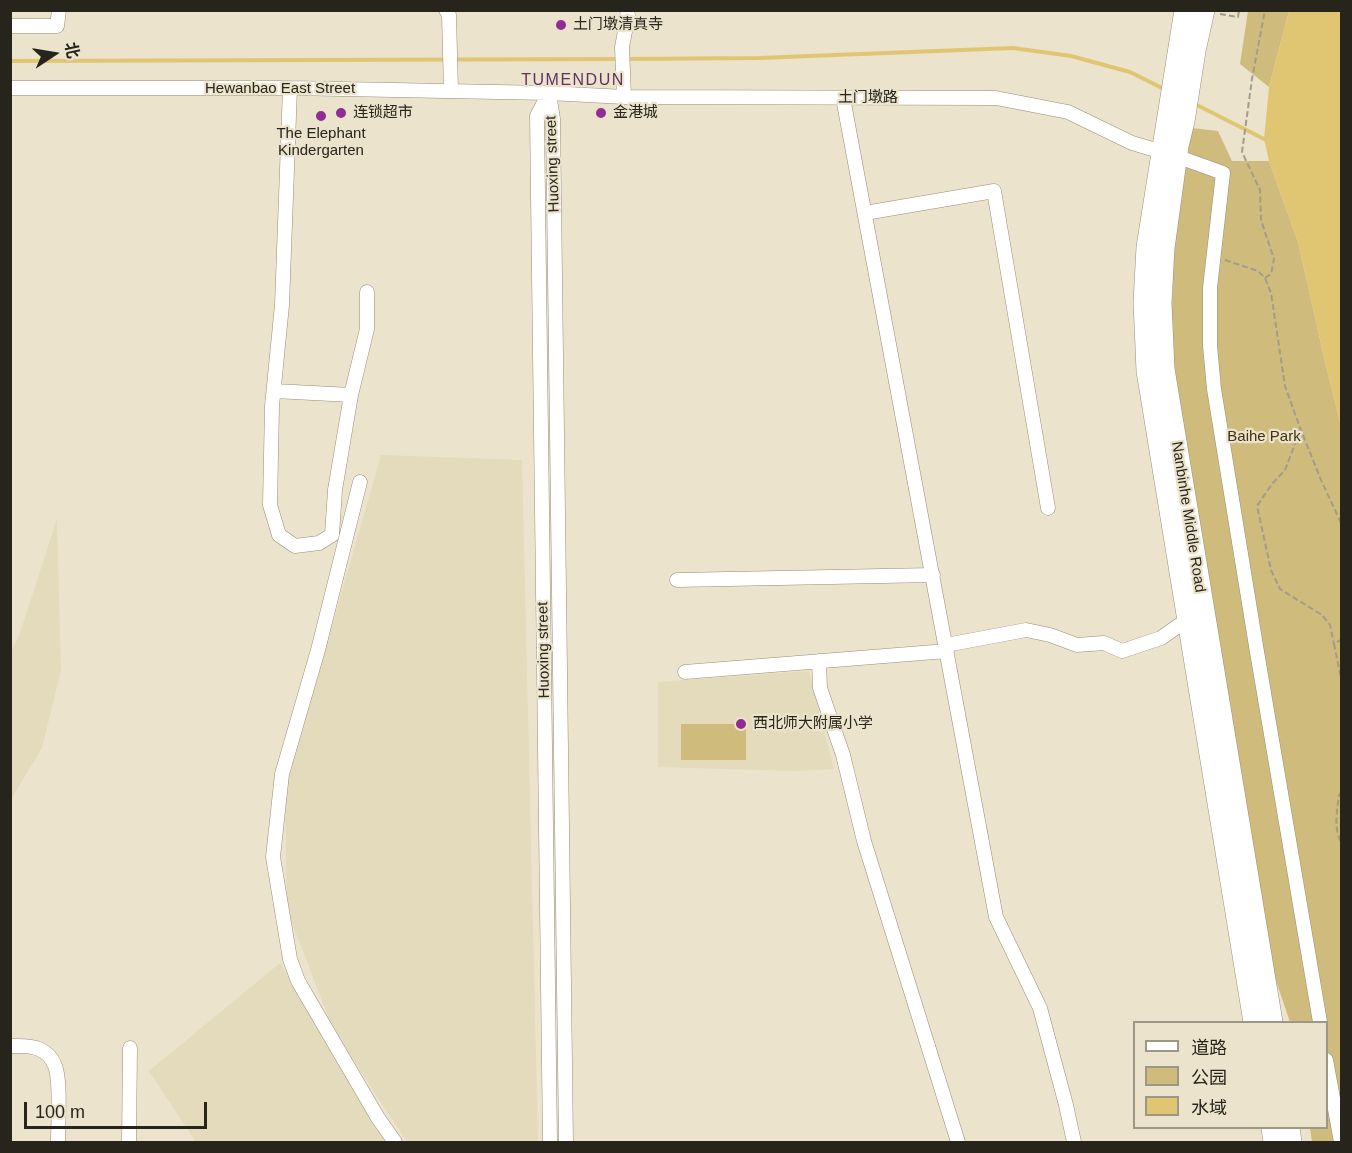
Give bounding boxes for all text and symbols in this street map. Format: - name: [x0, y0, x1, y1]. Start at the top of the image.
- place label: 土门墩清真寺: [573, 16, 663, 34]
- marker: 土门墩清真寺: [554, 18, 568, 32]
- north arrow: [24, 24, 84, 84]
- text: 北: [62, 41, 82, 60]
- district label: TUMENDUN: [521, 71, 625, 91]
- street label: Hewanbao East Street: [205, 80, 355, 98]
- street label: 土门墩路: [838, 89, 898, 107]
- place label: 连锁超市: [353, 104, 413, 122]
- place label: 金港城: [613, 104, 658, 122]
- marker: 连锁超市: [334, 106, 348, 120]
- marker: 金港城: [594, 106, 608, 120]
- marker: The Elephant Kindergarten: [314, 109, 328, 123]
- street label: Huoxing street: [542, 115, 564, 213]
- place label: The Elephant Kindergarten: [276, 125, 366, 160]
- park label: Baihe Park: [1227, 428, 1301, 446]
- street label: Nanbinhe Middle Road: [1167, 440, 1209, 594]
- street label: Huoxing street: [534, 601, 554, 699]
- place label: 西北师大附属小学: [753, 715, 873, 733]
- marker: 西北师大附属小学: [734, 717, 748, 731]
- legend: [1133, 1021, 1328, 1129]
- text: 道路: [1191, 1038, 1227, 1058]
- text: 公园: [1191, 1068, 1227, 1088]
- scale bar: [27, 1090, 210, 1128]
- text: 水域: [1191, 1098, 1227, 1118]
- text: 100 m: [35, 1102, 85, 1122]

